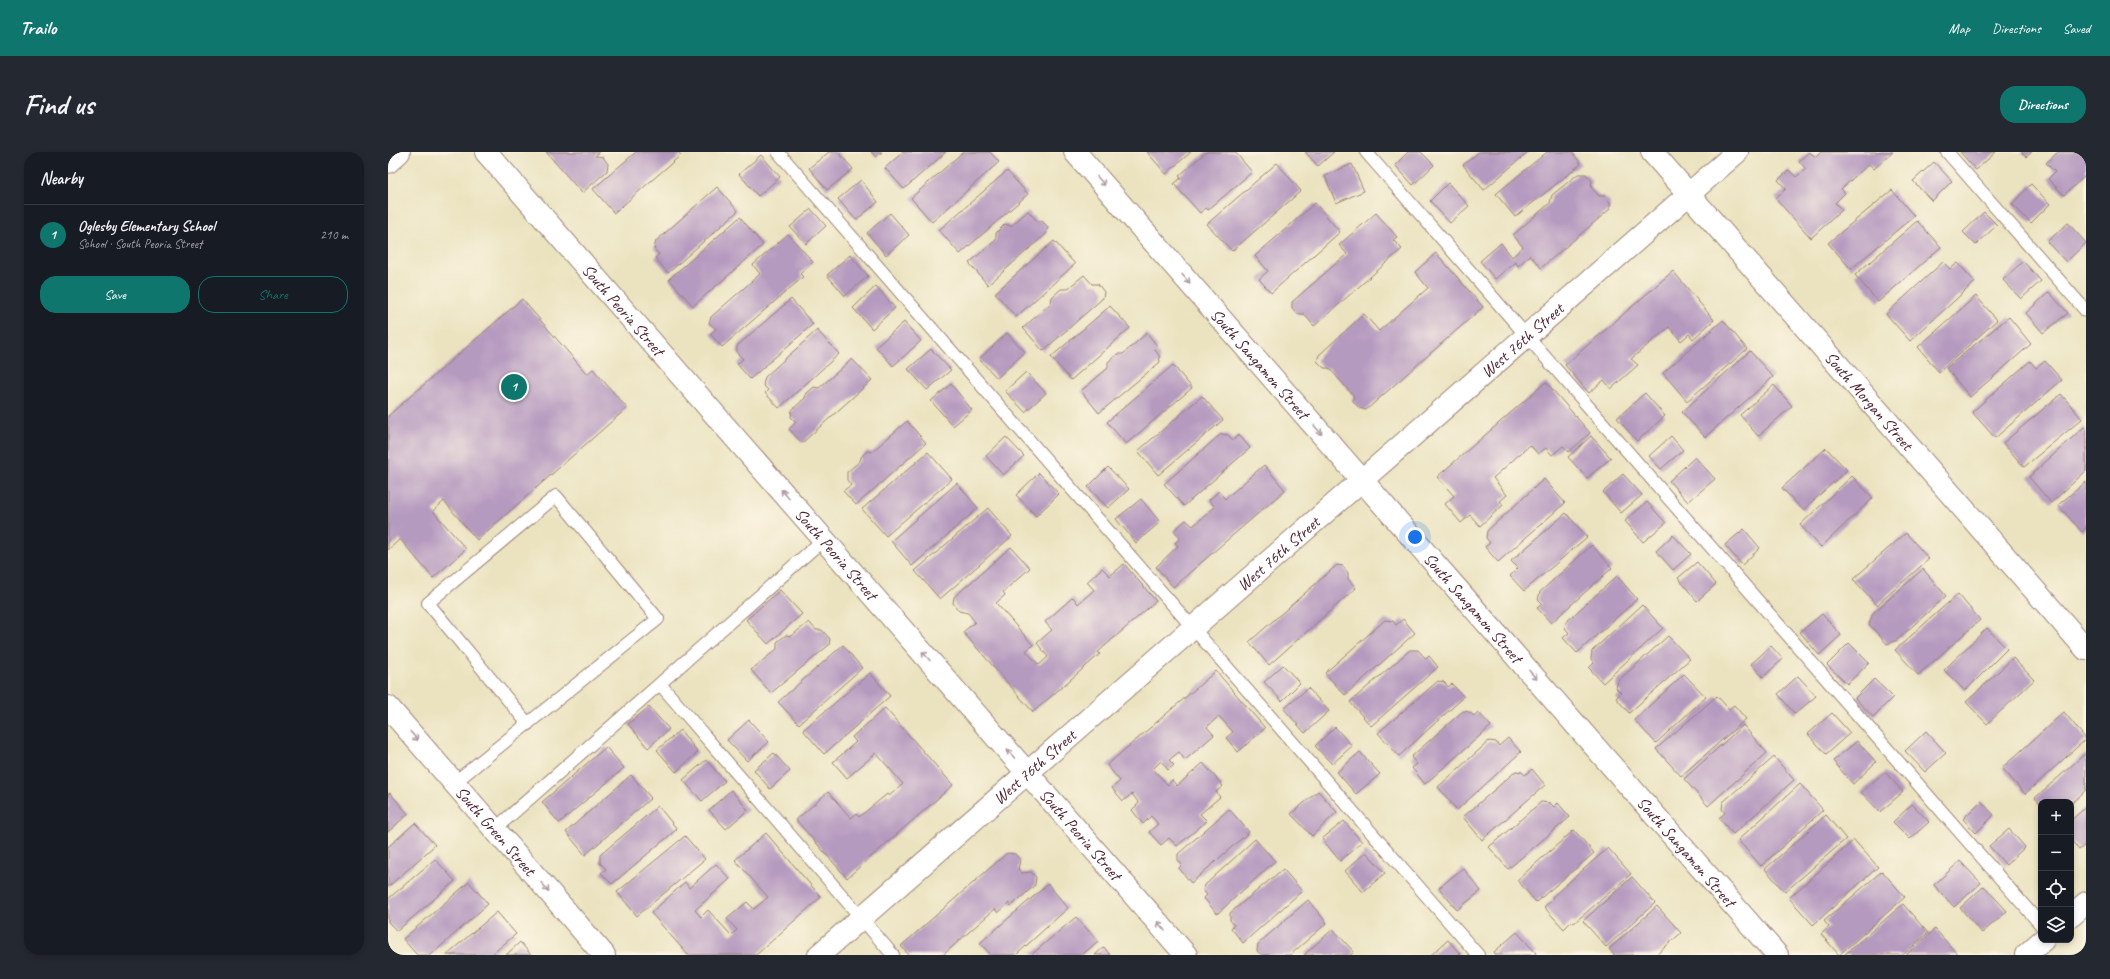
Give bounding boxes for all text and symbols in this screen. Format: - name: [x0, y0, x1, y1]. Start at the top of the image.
- text: Trailo: [20, 16, 56, 40]
- text: Map: [1949, 20, 1970, 37]
- text: Directions: [1992, 20, 2041, 37]
- text: Saved: [2063, 20, 2090, 37]
- button: Directions: [2000, 86, 2086, 123]
- text: Find us: [24, 87, 94, 122]
- text: Nearby: [40, 168, 83, 189]
- one-way arrow: [1096, 176, 1105, 187]
- text: Oglesby Elementary School: [78, 217, 215, 236]
- text: 1: [50, 227, 56, 243]
- text: 210 m: [320, 227, 348, 243]
- text: School · South Peoria Street: [78, 236, 202, 252]
- street label: South Peoria Street: [577, 260, 670, 362]
- one-way arrow: [1182, 274, 1191, 285]
- button: Save: [40, 276, 190, 313]
- button: Share: [198, 276, 348, 313]
- street label: West 76th Street: [1477, 297, 1570, 382]
- street label: South Sangamon Street: [1206, 304, 1315, 425]
- street label: South Morgan Street: [1820, 347, 1919, 456]
- pin: 1: [501, 372, 527, 402]
- one-way arrow: [1313, 425, 1323, 435]
- one-way arrow: [781, 490, 790, 500]
- street label: South Peoria Street: [790, 504, 883, 606]
- street label: West 76th Street: [1233, 510, 1326, 596]
- your location: [1405, 527, 1425, 547]
- street label: South Sangamon Street: [1419, 548, 1528, 669]
- one-way arrow: [921, 650, 930, 661]
- one-way arrow: [1528, 670, 1537, 681]
- street label: West 76th Street: [989, 724, 1082, 809]
- one-way arrow: [409, 731, 418, 742]
- one-way arrow: [1007, 749, 1016, 759]
- street label: South Green Street: [451, 782, 541, 882]
- street label: South Peoria Street: [1035, 784, 1127, 886]
- street label: South Sangamon Street: [1632, 792, 1741, 913]
- map controls: [2038, 799, 2074, 943]
- button: +: [2038, 799, 2074, 835]
- button: −: [2038, 835, 2074, 871]
- button: locate: [2038, 871, 2074, 907]
- one-way arrow: [540, 882, 550, 892]
- button: layers: [2038, 907, 2074, 943]
- one-way arrow: [1156, 920, 1165, 931]

